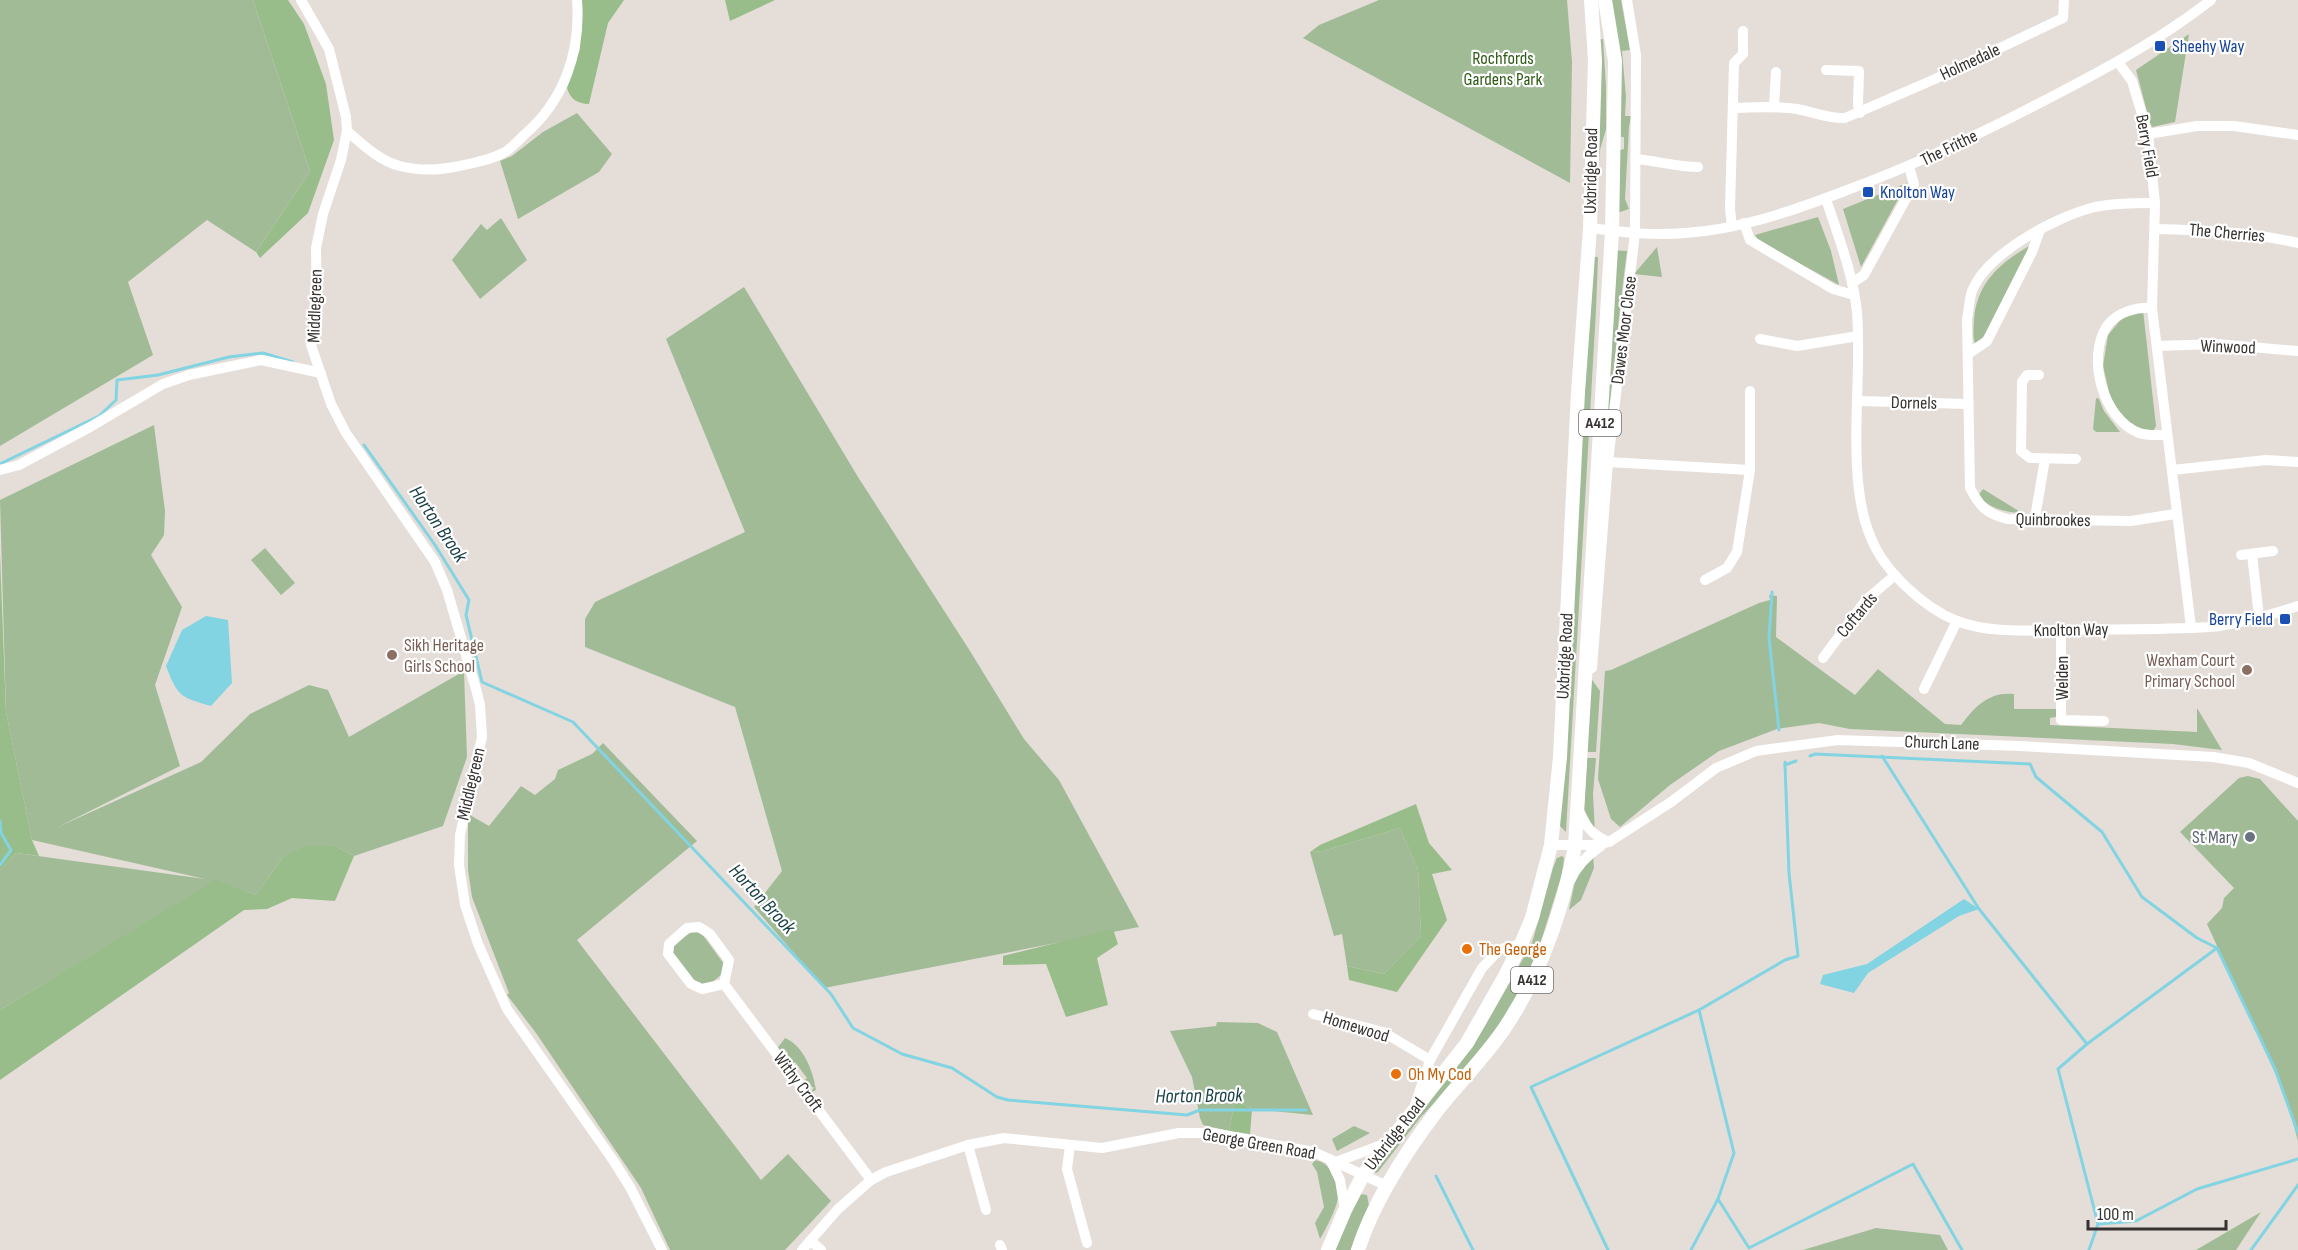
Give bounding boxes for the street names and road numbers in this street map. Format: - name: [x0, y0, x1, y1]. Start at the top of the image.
- street label: Holmedale: [1937, 39, 2003, 85]
- street label: Berry Field: [2131, 113, 2163, 179]
- street label: The Frithe: [1917, 125, 1981, 171]
- street label: Uxbridge Road: [1580, 128, 1602, 214]
- street label: The Cherries: [2188, 219, 2266, 247]
- street label: Middlegreen: [303, 269, 327, 343]
- street label: Dawes Moor Close: [1607, 275, 1641, 385]
- street label: Winwood: [2200, 336, 2256, 358]
- street label: Dornels: [1891, 392, 1937, 414]
- road number: A412: [1579, 410, 1621, 436]
- street label: Quinbrookes: [2015, 509, 2091, 531]
- street label: Coftards: [1832, 588, 1882, 642]
- street label: Uxbridge Road: [1552, 612, 1578, 700]
- street label: Knolton Way: [2033, 619, 2109, 641]
- street label: Welden: [2052, 656, 2073, 700]
- street label: Church Lane: [1904, 731, 1980, 755]
- street label: Middlegreen: [452, 746, 490, 822]
- road number: A412: [1511, 967, 1553, 993]
- street label: Homewood: [1320, 1007, 1392, 1047]
- street label: Withy Croft: [769, 1048, 828, 1117]
- street label: Uxbridge Road: [1360, 1094, 1430, 1174]
- street label: George Green Road: [1201, 1124, 1317, 1164]

